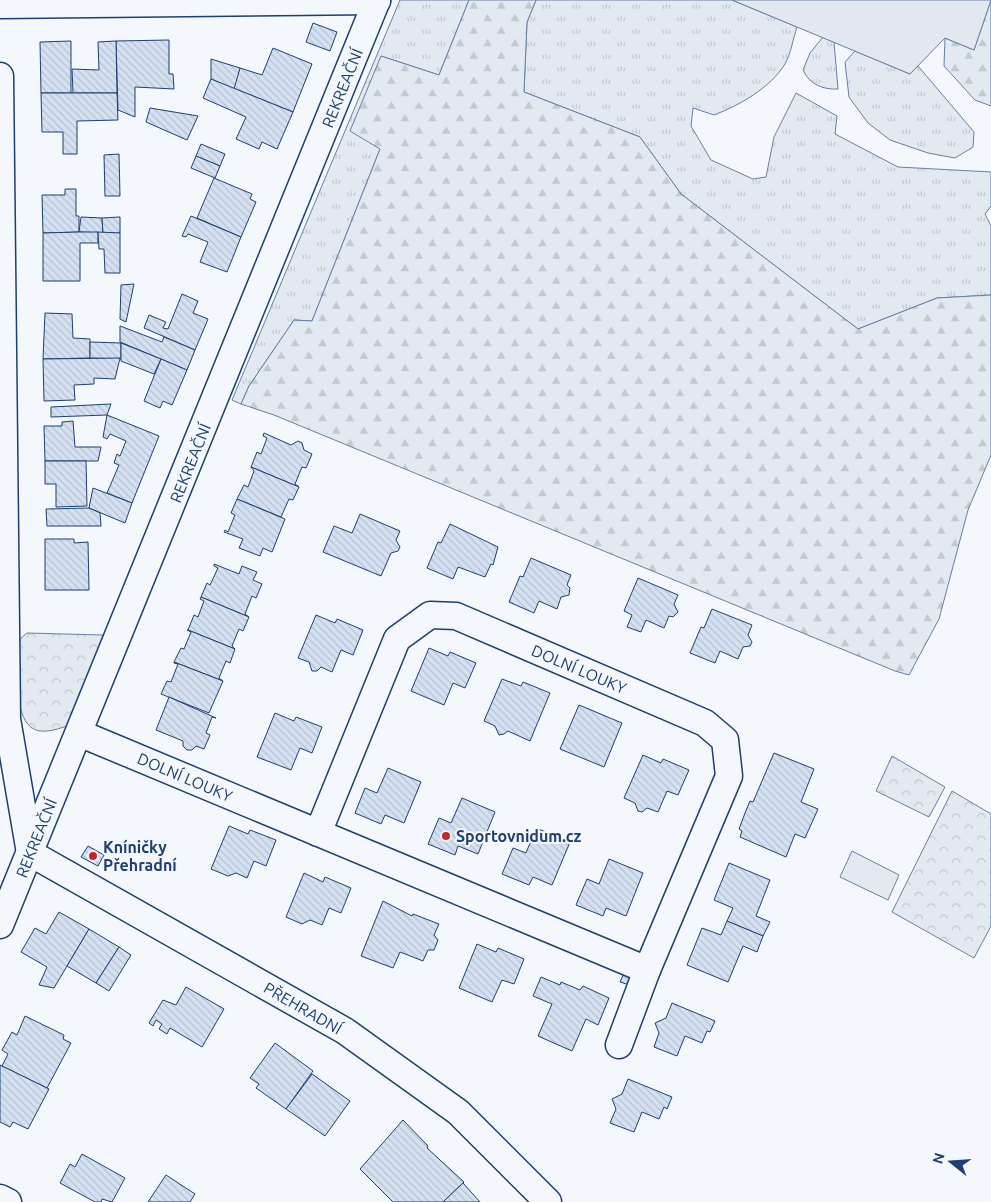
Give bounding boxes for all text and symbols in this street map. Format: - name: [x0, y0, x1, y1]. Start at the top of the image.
- street label: REKREAČNÍ: [316, 44, 366, 130]
- street label: REKREAČNÍ: [164, 419, 214, 505]
- street label: DOLNÍ LOUKY: [529, 639, 631, 697]
- street label: DOLNÍ LOUKY: [135, 747, 237, 805]
- street label: REKREAČNÍ: [10, 794, 60, 880]
- place label: Sportovnidum.cz: [456, 827, 582, 845]
- marker: Sportovnidum.cz: [440, 830, 452, 842]
- place label: Kníničky Přehradní: [103, 838, 177, 874]
- marker: Kníničky Přehradní: [87, 850, 99, 862]
- street label: PŘEHRADNÍ: [261, 977, 347, 1038]
- north arrow: [926, 1137, 976, 1187]
- text: N: [929, 1151, 948, 1166]

